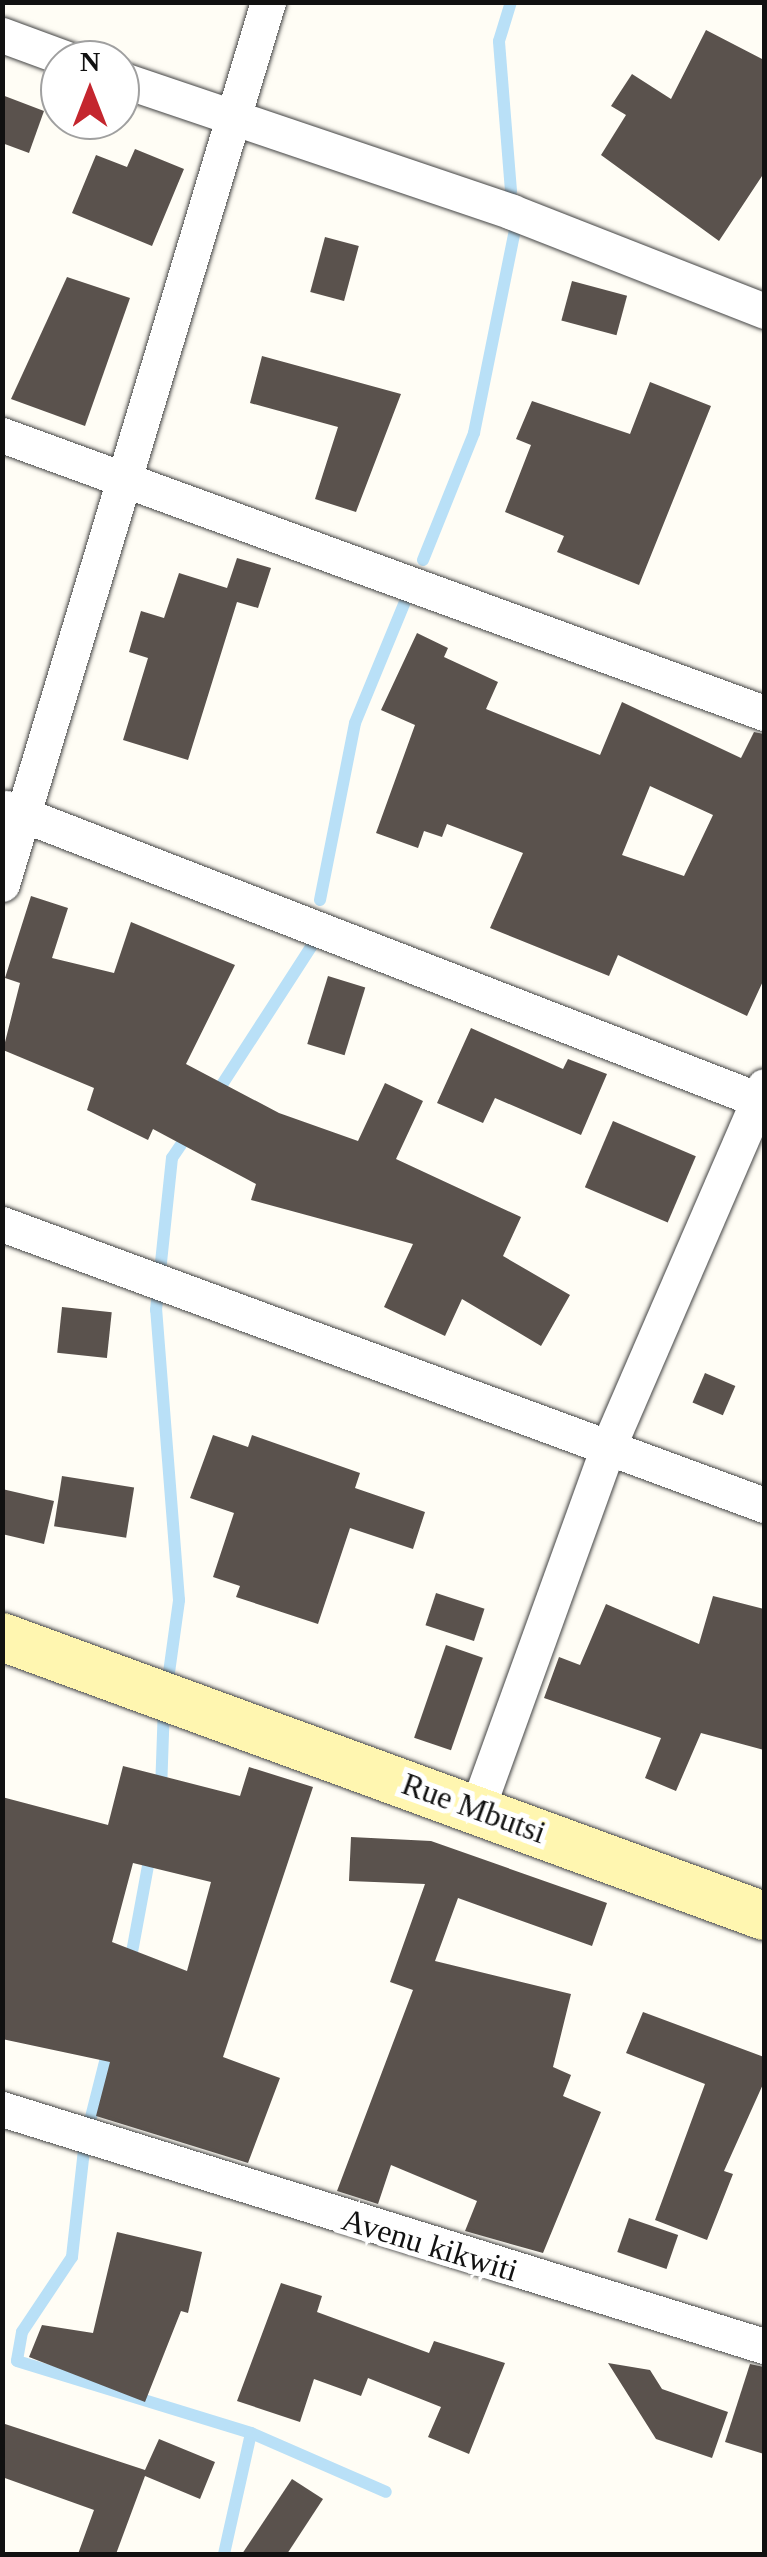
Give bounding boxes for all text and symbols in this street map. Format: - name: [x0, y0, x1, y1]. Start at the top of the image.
- north arrow: [40, 40, 140, 140]
- text: N: [80, 46, 100, 77]
- street label: Rue Mbutsi: [397, 1764, 551, 1852]
- street label: Avenu kikwiti: [338, 2200, 522, 2290]

